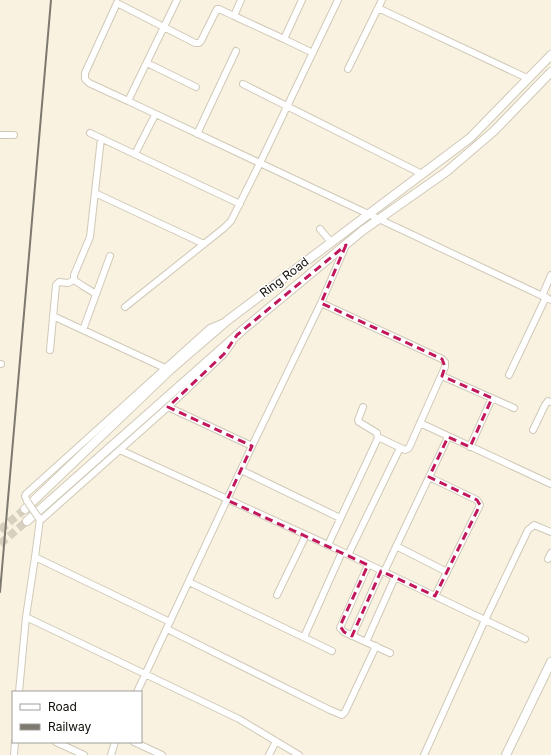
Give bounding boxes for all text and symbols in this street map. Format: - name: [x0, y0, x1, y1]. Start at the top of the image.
- street label: Ring Road: [257, 254, 311, 300]
- legend: [12, 691, 142, 743]
- text: Road: [48, 699, 77, 714]
- text: Railway: [48, 719, 92, 734]

